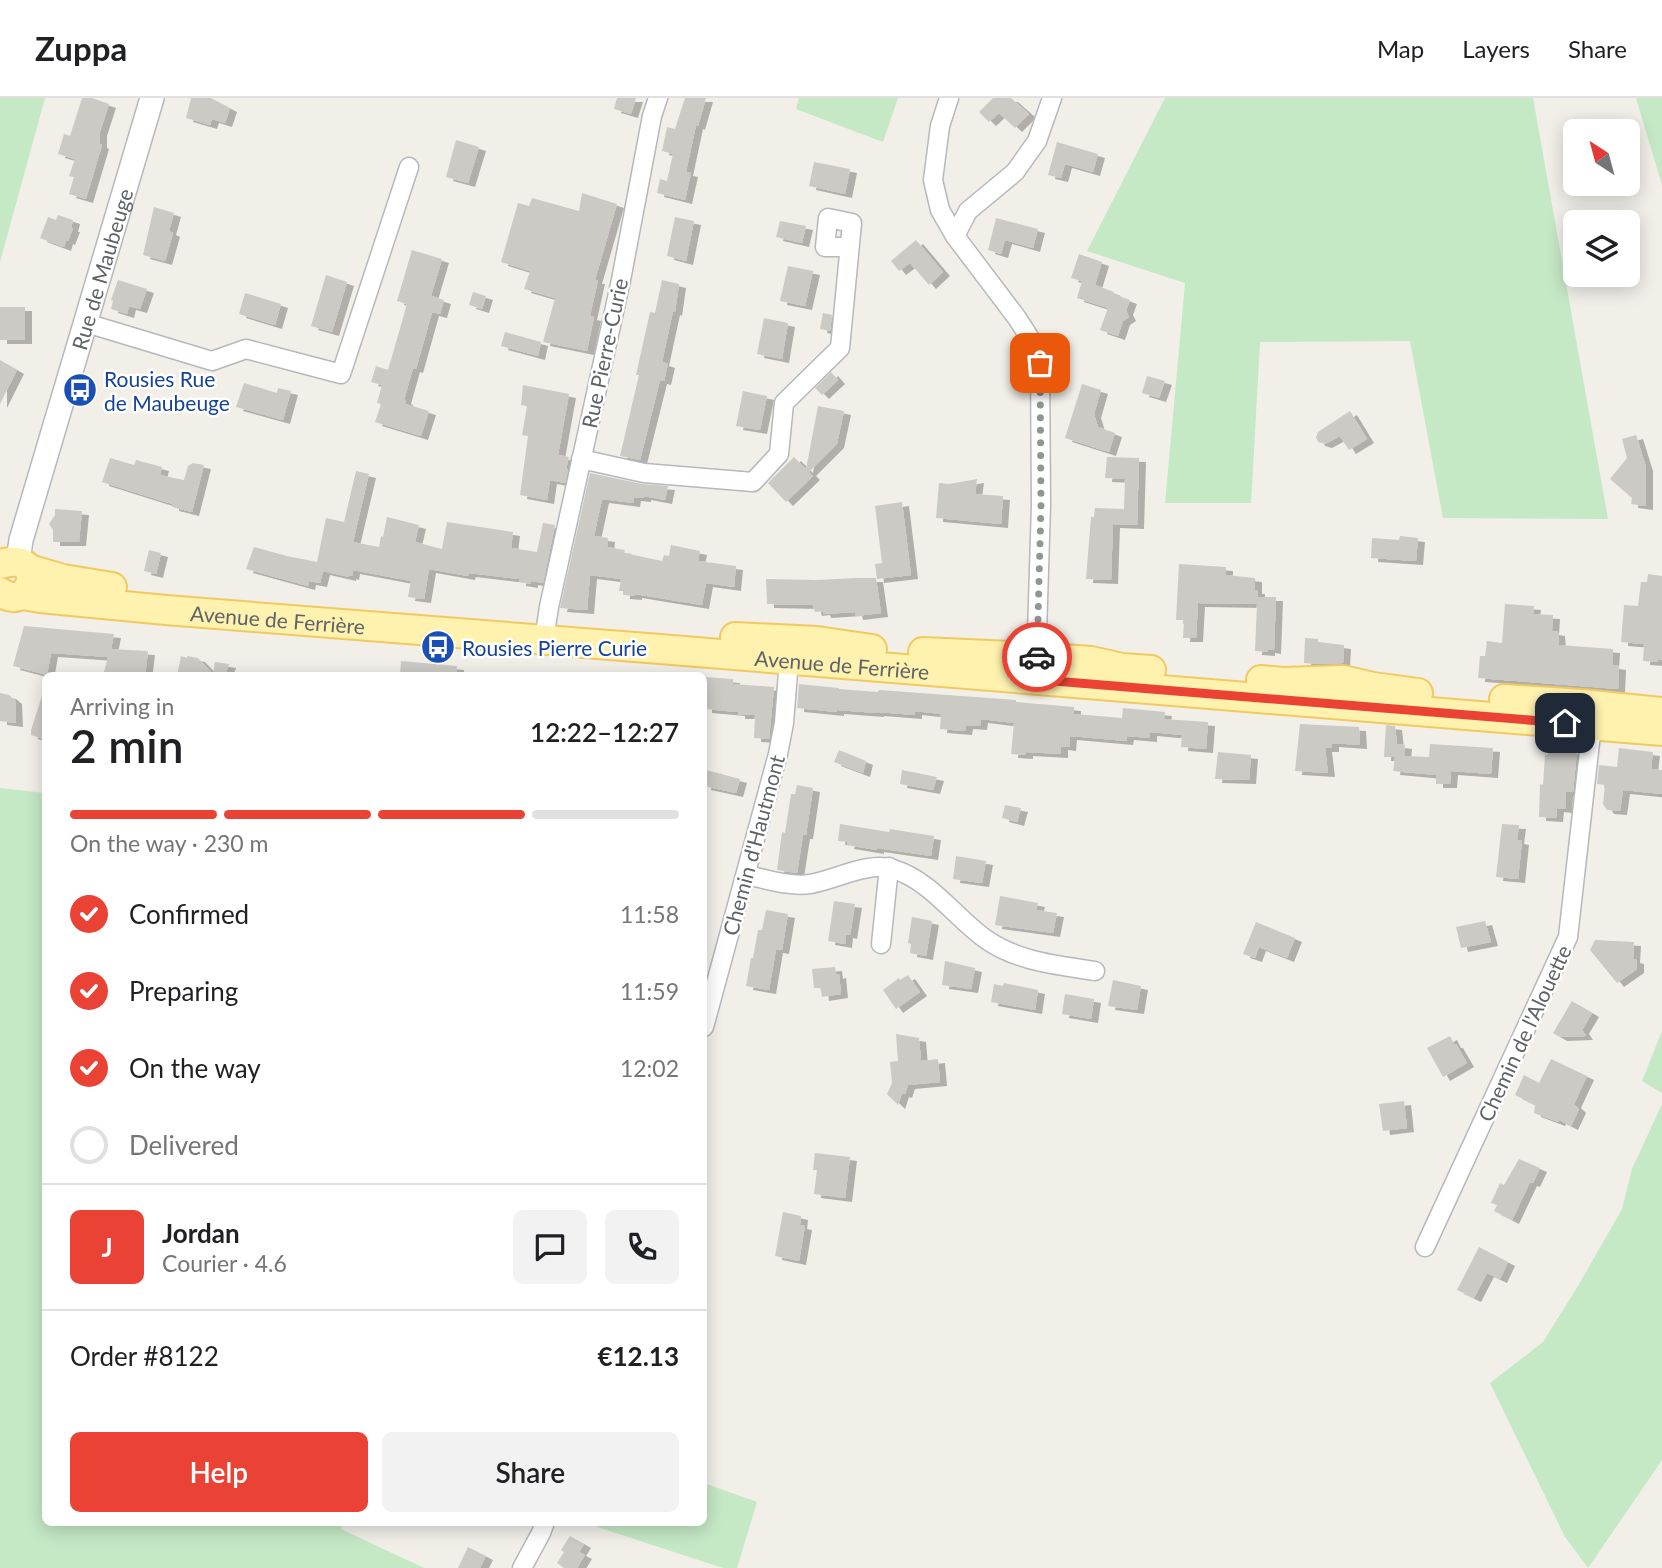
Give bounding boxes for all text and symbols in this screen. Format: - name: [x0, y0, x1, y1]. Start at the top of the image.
- text: Zuppa: [35, 28, 127, 68]
- text: Map: [1377, 34, 1424, 63]
- text: Layers: [1462, 34, 1530, 63]
- text: Share: [1568, 34, 1627, 63]
- north arrow: [1563, 119, 1640, 196]
- map controls: [1563, 119, 1640, 287]
- street label: Rue de Maubeuge: [66, 185, 137, 352]
- button: layers: [1563, 210, 1640, 287]
- street label: Rue Pierre-Curie: [576, 276, 632, 430]
- pin: [1010, 333, 1070, 393]
- icon: bag: [1021, 344, 1059, 382]
- place label: Rousies Rue de Maubeuge: [104, 366, 230, 415]
- bus stop icon: Rousies Rue de Maubeuge: [61, 371, 99, 409]
- street label: Avenue de Ferrière: [190, 599, 366, 638]
- courier: [1002, 622, 1072, 692]
- bus stop icon: Rousies Pierre Curie: [419, 628, 457, 666]
- place label: Rousies Pierre Curie: [462, 635, 647, 660]
- icon: car: [1018, 638, 1056, 676]
- street label: Avenue de Ferrière: [754, 644, 930, 683]
- text: Arriving in: [70, 692, 174, 720]
- pin: [1535, 693, 1595, 753]
- icon: home: [1546, 704, 1584, 742]
- text: 12:22–12:27: [530, 716, 679, 748]
- text: 2 min: [70, 718, 184, 773]
- street label: Chemin d'Hautmont: [717, 752, 789, 938]
- text: On the way · 230 m: [70, 829, 269, 857]
- icon: check: [70, 895, 108, 933]
- text: Confirmed: [129, 898, 249, 930]
- text: 11:58: [620, 900, 679, 928]
- street label: Chemin de l'Alouette: [1472, 941, 1576, 1125]
- icon: check: [70, 972, 108, 1010]
- text: Preparing: [129, 975, 238, 1007]
- text: 11:59: [620, 977, 679, 1005]
- icon: check: [70, 1049, 108, 1087]
- text: On the way: [129, 1052, 261, 1084]
- text: 12:02: [620, 1054, 679, 1082]
- text: Delivered: [129, 1129, 239, 1161]
- button: chat: [513, 1210, 587, 1284]
- button: phone: [605, 1210, 679, 1284]
- text: Jordan: [162, 1217, 240, 1249]
- text: J: [101, 1231, 113, 1263]
- text: Courier · 4.6: [162, 1249, 287, 1277]
- text: Order #8122: [70, 1340, 219, 1372]
- text: €12.13: [597, 1340, 679, 1372]
- button: Help: [70, 1432, 368, 1512]
- button: Share: [382, 1432, 679, 1512]

